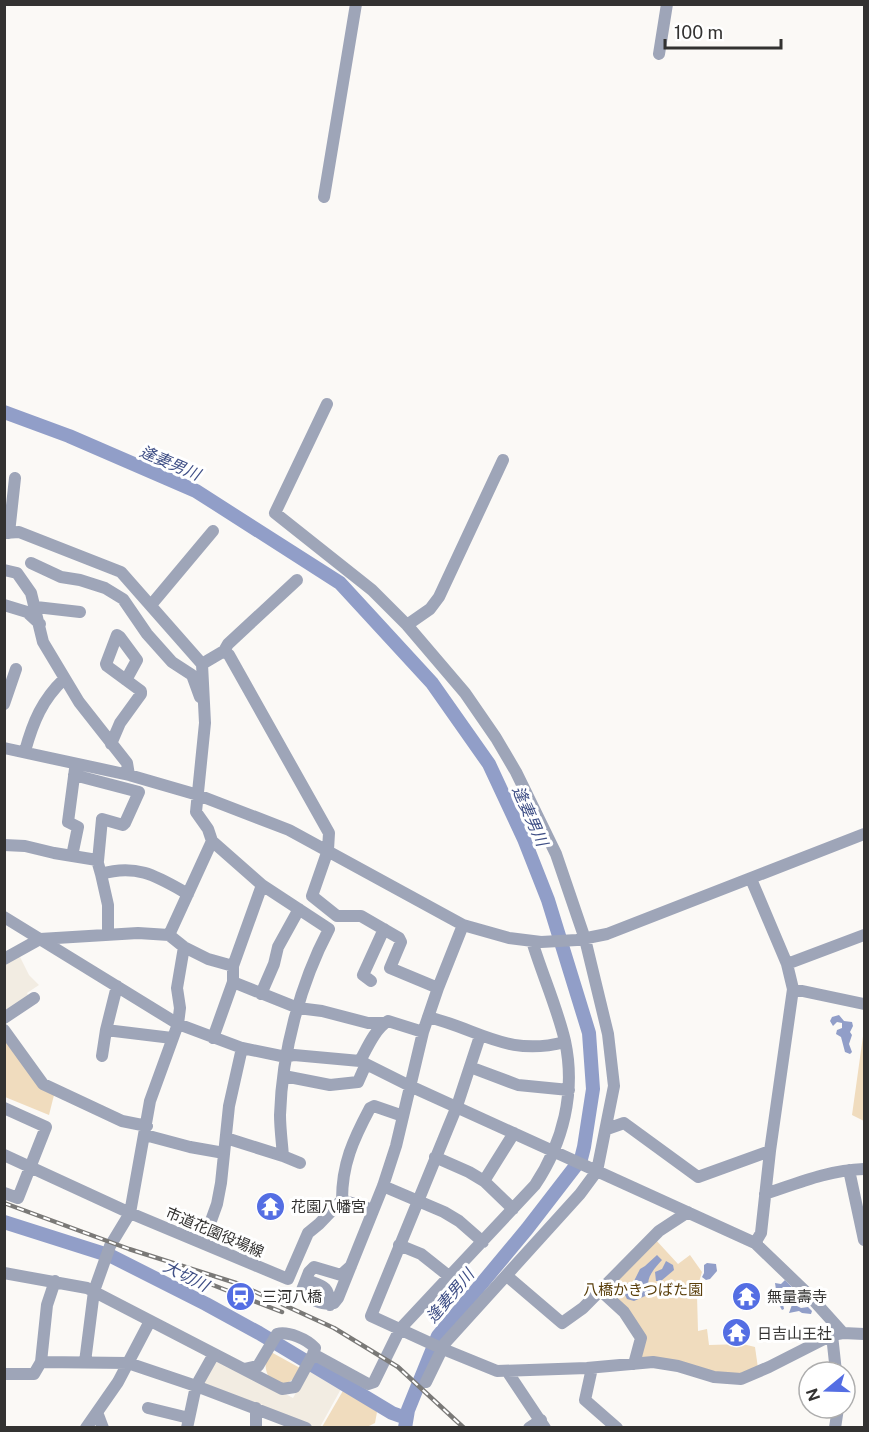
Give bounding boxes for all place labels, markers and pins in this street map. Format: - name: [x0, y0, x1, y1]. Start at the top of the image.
- temple icon: 花園八幡宮: [254, 1190, 286, 1222]
- place label: 花園八幡宮: [291, 1198, 366, 1215]
- station icon: 三河八橋: [225, 1280, 257, 1312]
- temple icon: 無量壽寺: [730, 1280, 762, 1312]
- place label: 三河八橋: [262, 1288, 322, 1305]
- place label: 無量壽寺: [767, 1288, 827, 1305]
- temple icon: 日吉山王社: [720, 1317, 752, 1349]
- place label: 日吉山王社: [757, 1325, 832, 1342]

